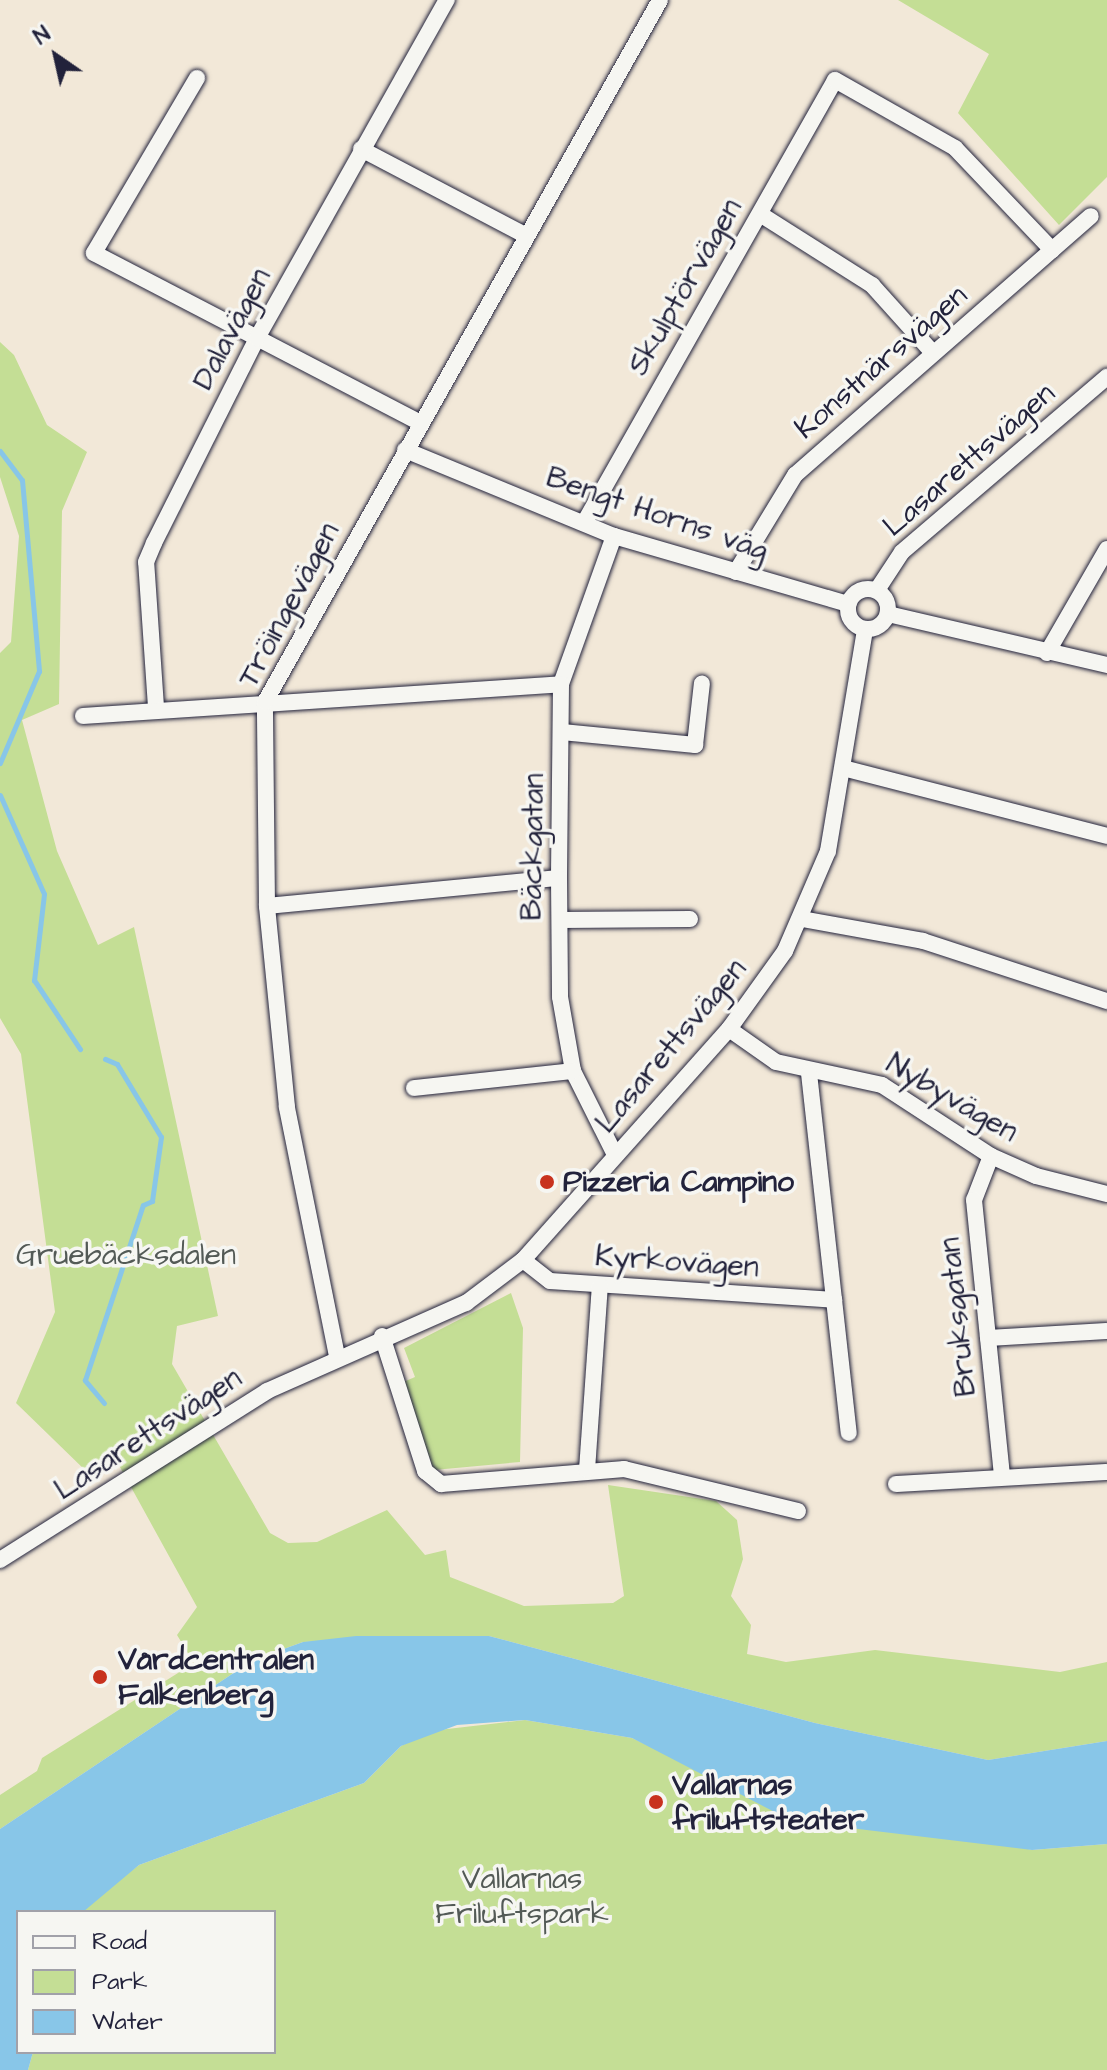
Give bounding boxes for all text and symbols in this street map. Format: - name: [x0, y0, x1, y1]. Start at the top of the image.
- north arrow: [16, 16, 96, 96]
- text: N: [28, 19, 57, 52]
- street label: Skulptörvägen: [620, 193, 750, 381]
- street label: Dalavägen: [185, 262, 279, 396]
- street label: Konstnärsvägen: [787, 277, 975, 447]
- street label: Lasarettsvägen: [876, 376, 1062, 544]
- street label: Bengt Horns väg: [541, 459, 773, 569]
- street label: Tröingevägen: [231, 517, 347, 693]
- street label: Bäckgatan: [514, 773, 552, 921]
- street label: Lasarettsvägen: [588, 952, 754, 1140]
- street label: Nybyvägen: [880, 1046, 1024, 1150]
- place label: Pizzeria Campino: [563, 1164, 794, 1200]
- marker: Pizzeria Campino: [538, 1173, 556, 1191]
- street label: Bruksgatan: [932, 1236, 984, 1398]
- park label: Gruebäcksdalen: [16, 1237, 236, 1273]
- street label: Kyrkovägen: [594, 1238, 760, 1286]
- street label: Lasarettsvägen: [48, 1360, 248, 1508]
- place label: Vårdcentralen Falkenberg: [118, 1642, 314, 1712]
- marker: Vårdcentralen Falkenberg: [89, 1666, 111, 1688]
- place label: Vallarnas friluftsteater: [672, 1767, 864, 1838]
- marker: Vallarnas friluftsteater: [647, 1793, 665, 1811]
- park label: Vallarnas Friluftspark: [435, 1861, 609, 1932]
- legend: [16, 1910, 276, 2054]
- text: Road: [92, 1925, 147, 1959]
- text: Park: [92, 1965, 148, 1999]
- text: Water: [92, 2005, 163, 2039]

